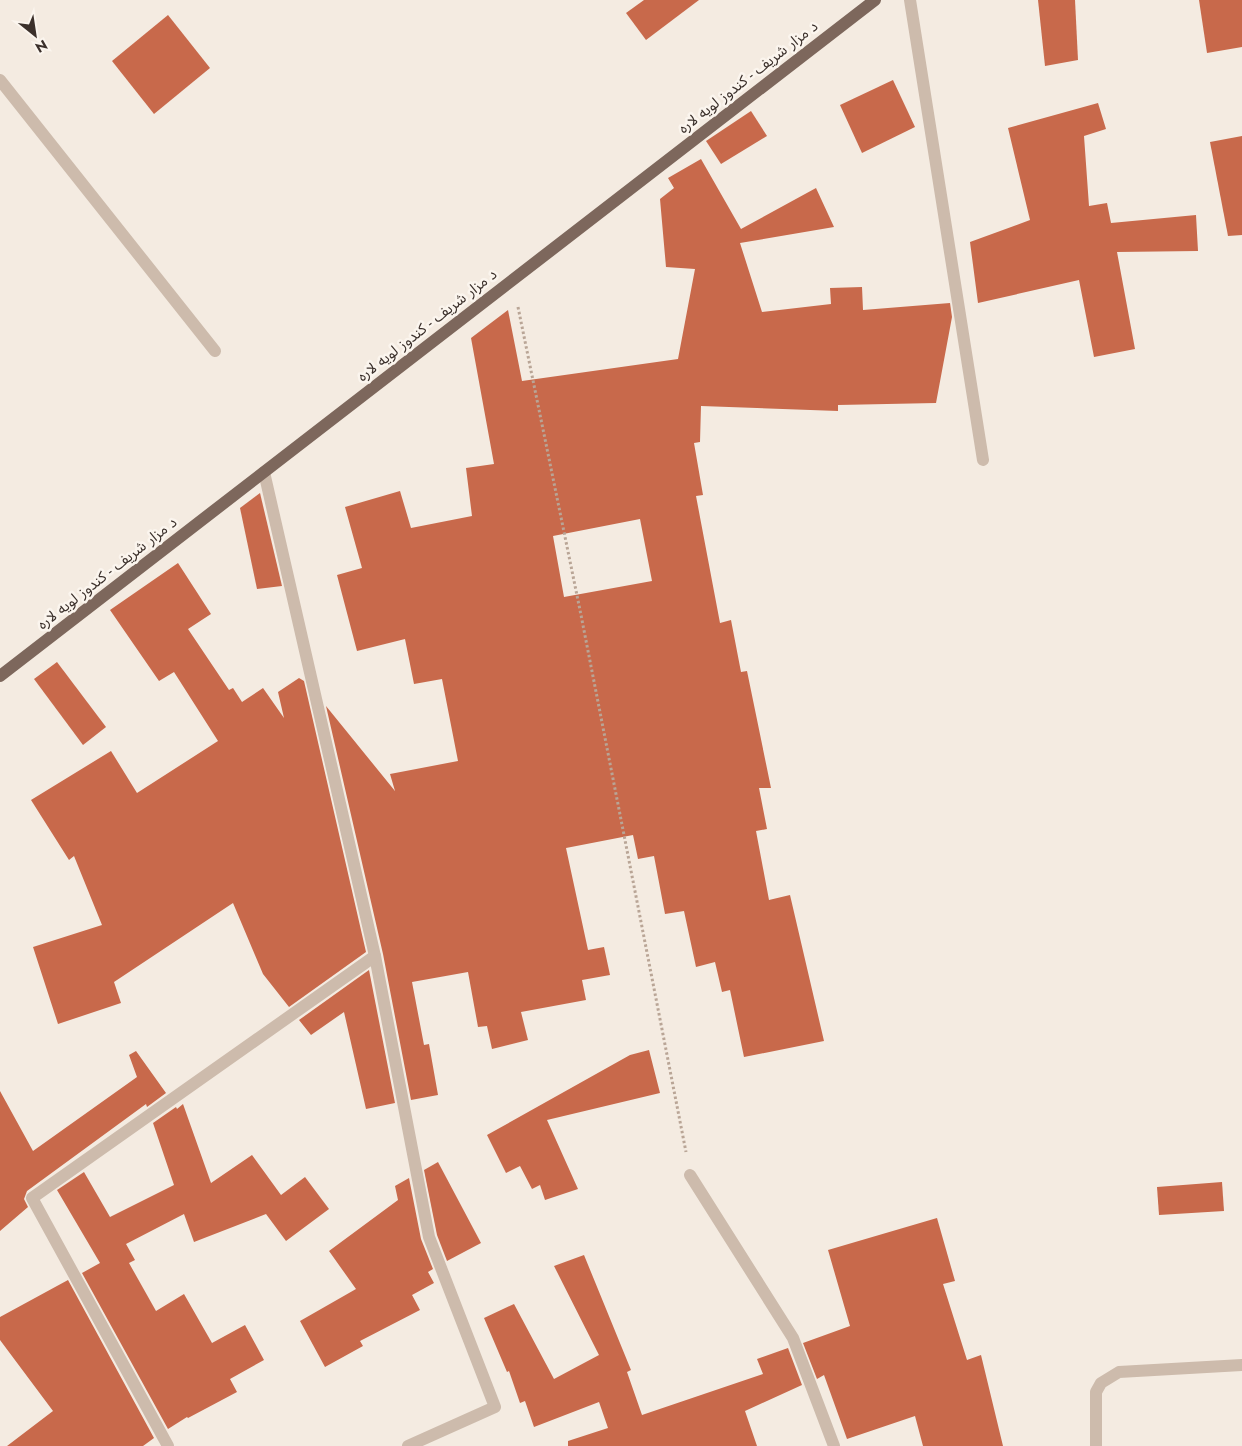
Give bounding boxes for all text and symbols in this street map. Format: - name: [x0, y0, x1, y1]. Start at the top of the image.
- north arrow: [10, 10, 60, 60]
- street label: د مزار شریف - کندوز لویه لاره: [673, 15, 823, 139]
- text: N: [32, 35, 51, 58]
- street label: د مزار شریف - کندوز لویه لاره: [352, 263, 502, 387]
- street label: د مزار شریف - کندوز لویه لاره: [32, 511, 182, 635]

